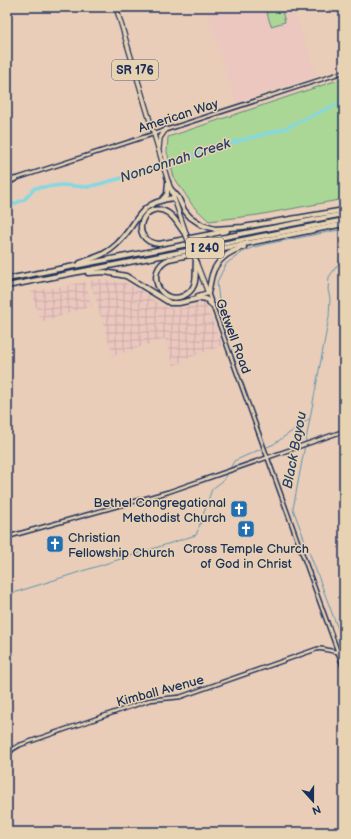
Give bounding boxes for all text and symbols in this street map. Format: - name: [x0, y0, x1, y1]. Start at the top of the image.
- road number: SR 176: [112, 60, 158, 80]
- street label: American Way: [136, 95, 220, 136]
- water label: Nonconnah Creek: [118, 134, 234, 186]
- road number: I 240: [186, 238, 224, 258]
- street label: Getwell Road: [212, 297, 254, 376]
- water label: Black Bayou: [279, 410, 310, 490]
- place label: Bethel Congregational Methodist Church: [94, 495, 226, 526]
- church icon: Bethel Congregational Methodist Church: [229, 499, 249, 519]
- church icon: Cross Temple Church of God in Christ: [236, 519, 256, 539]
- place label: Christian Fellowship Church: [68, 530, 175, 561]
- church icon: Christian Fellowship Church: [45, 534, 65, 554]
- place label: Cross Temple Church of God in Christ: [183, 541, 309, 572]
- street label: Kimball Avenue: [115, 672, 206, 710]
- north arrow: [293, 781, 333, 821]
- text: N: [310, 802, 323, 817]

